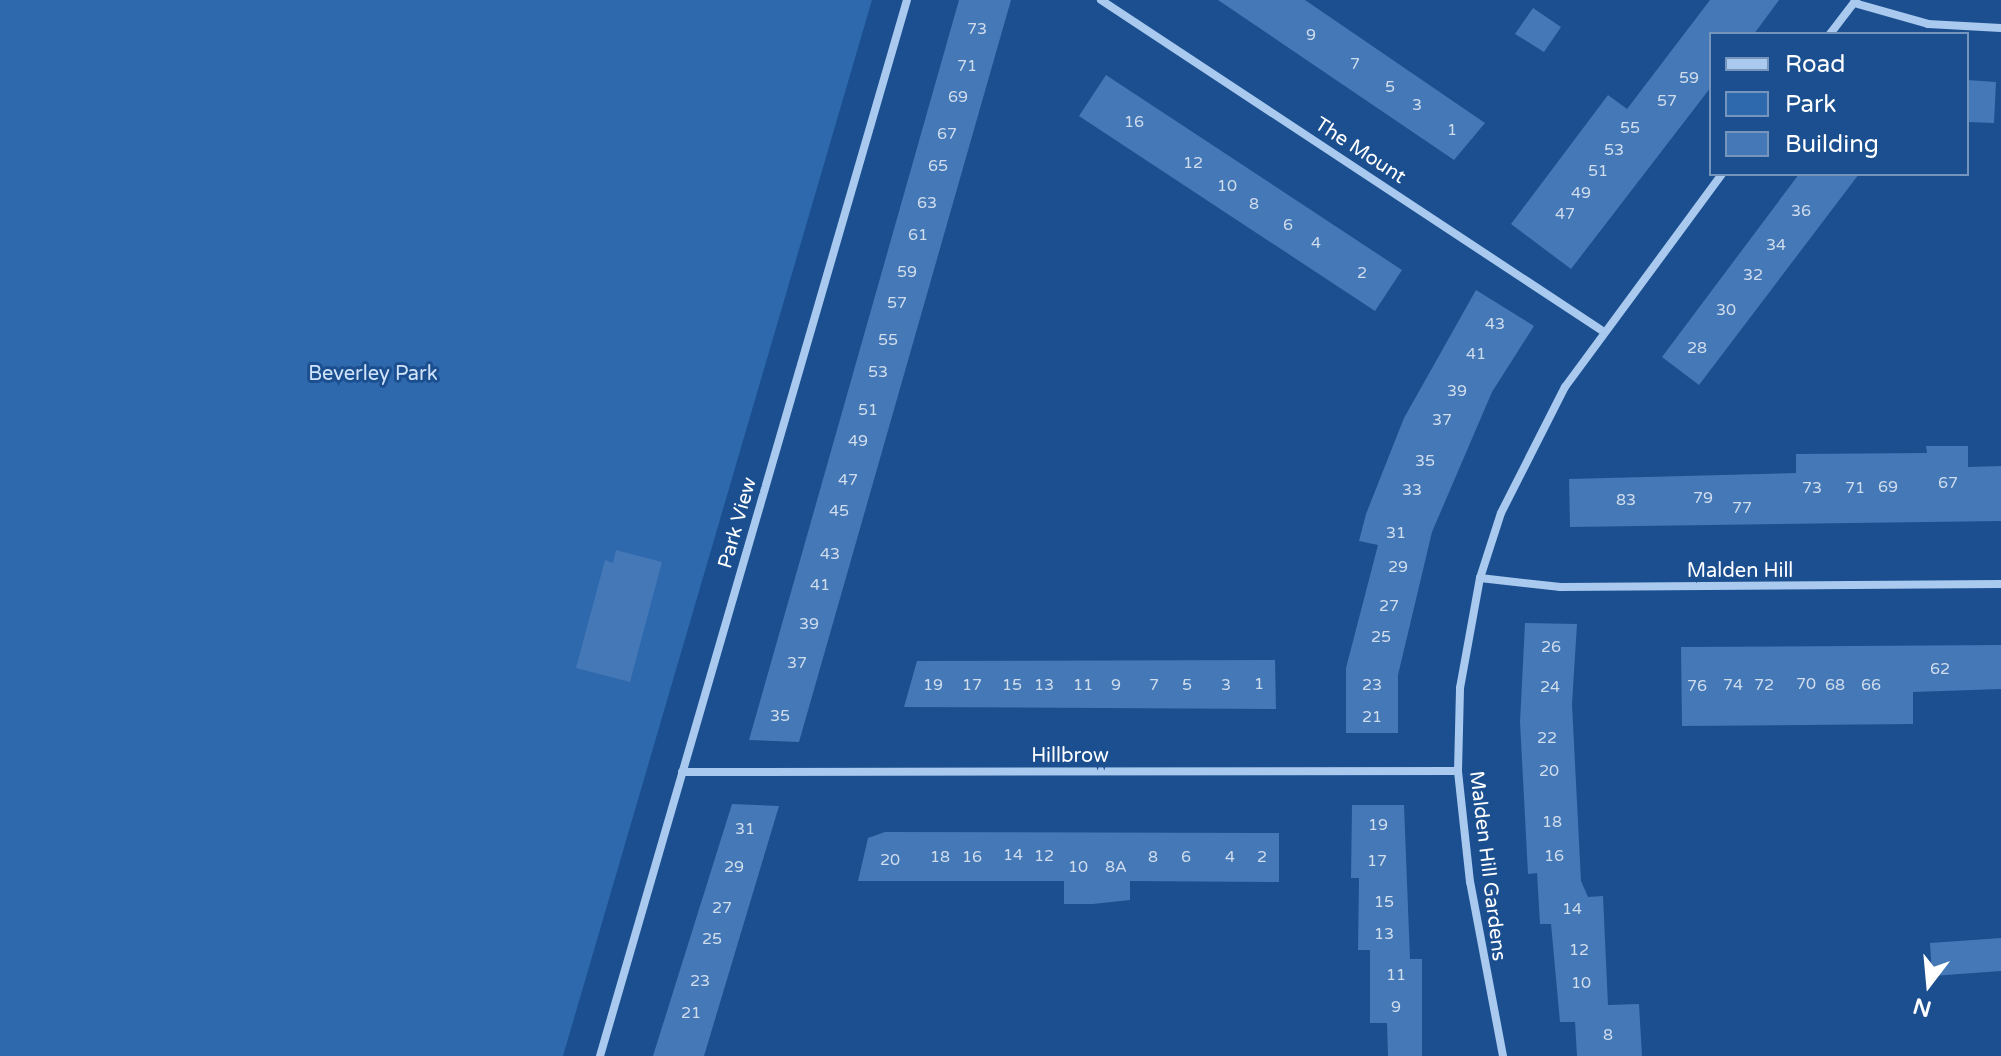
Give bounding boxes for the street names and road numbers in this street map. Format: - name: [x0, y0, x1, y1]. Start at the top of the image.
- street label: The Mount: [1310, 113, 1410, 189]
- street label: Park View: [714, 475, 762, 571]
- street label: Malden Hill: [1687, 559, 1793, 583]
- street label: Hillbrow: [1031, 744, 1109, 768]
- street label: Malden Hill Gardens: [1463, 770, 1511, 962]

